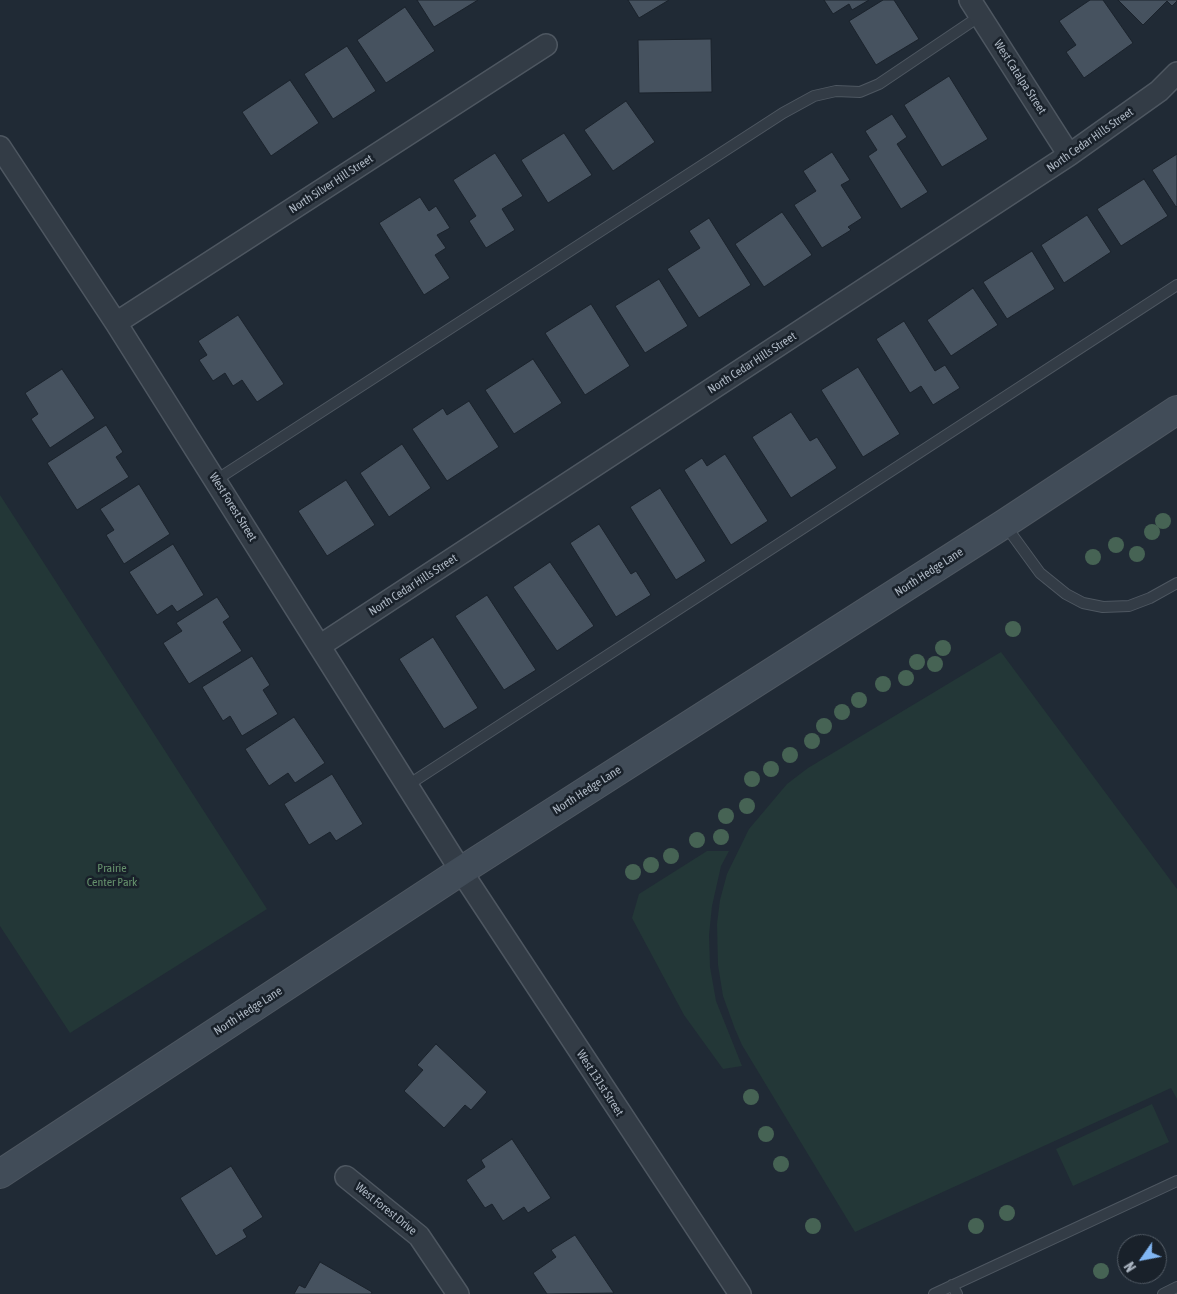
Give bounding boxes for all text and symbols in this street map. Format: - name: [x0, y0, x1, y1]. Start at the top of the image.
- street label: West Catalpa Street: [991, 37, 1049, 117]
- street label: North Cedar Hills Street: [1044, 105, 1136, 175]
- street label: North Silver Hill Street: [286, 151, 376, 217]
- street label: North Cedar Hills Street: [705, 329, 799, 397]
- street label: West Forest Street: [206, 470, 260, 544]
- street label: North Hedge Lane: [892, 545, 966, 599]
- street label: North Cedar Hills Street: [366, 551, 460, 619]
- street label: North Hedge Lane: [550, 763, 624, 817]
- park label: Prairie Center Park: [87, 861, 137, 889]
- street label: North Hedge Lane: [211, 984, 285, 1038]
- street label: West 131st Street: [573, 1047, 627, 1119]
- street label: West Forest Drive: [352, 1180, 420, 1238]
- north arrow: [1117, 1234, 1167, 1284]
- text: N: [1121, 1259, 1139, 1274]

